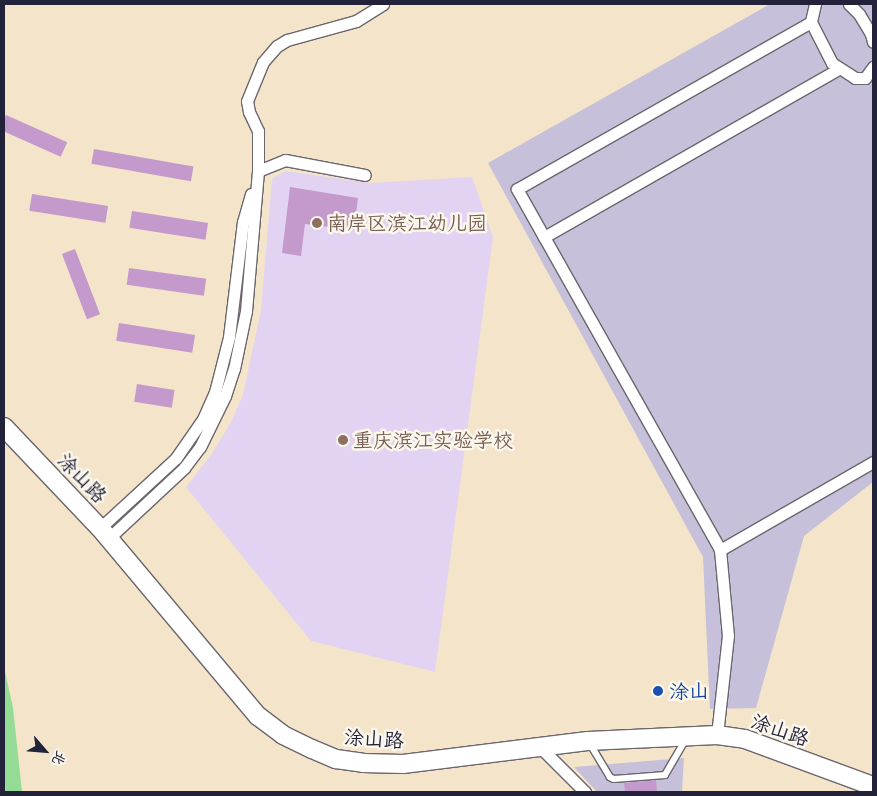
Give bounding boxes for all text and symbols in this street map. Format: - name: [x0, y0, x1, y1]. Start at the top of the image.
- place label: 南岸区滨江幼儿园: [327, 211, 487, 235]
- marker: 南岸区滨江幼儿园: [311, 217, 323, 229]
- place label: 重庆滨江实验学校: [353, 428, 513, 452]
- marker: 重庆滨江实验学校: [337, 434, 349, 446]
- street label: 涂山路: [53, 448, 111, 508]
- place label: 涂山: [669, 679, 709, 703]
- marker: 涂山: [651, 684, 665, 698]
- street label: 涂山路: [748, 709, 812, 751]
- street label: 涂山路: [343, 725, 405, 753]
- north arrow: [20, 726, 70, 776]
- text: 北: [48, 748, 70, 768]

